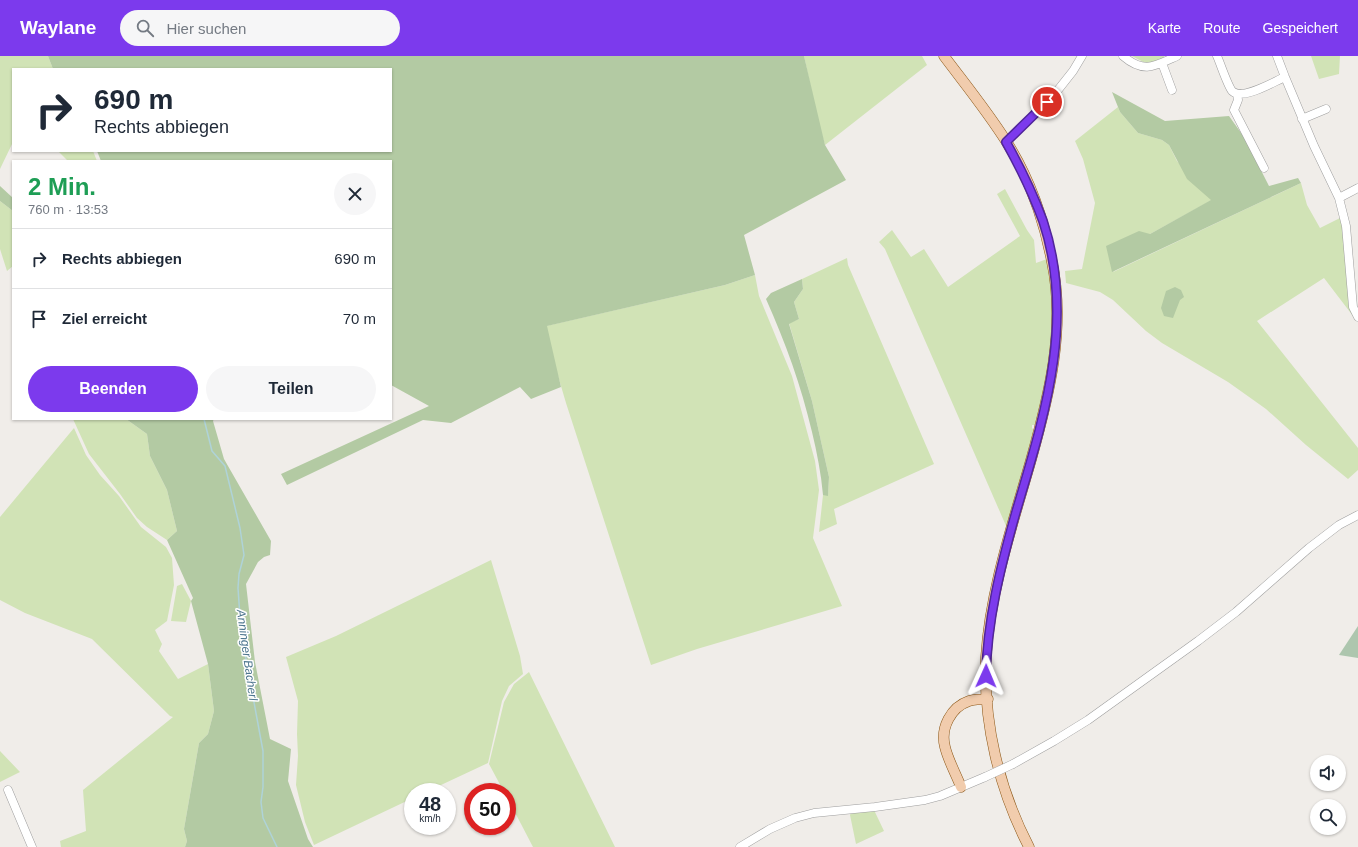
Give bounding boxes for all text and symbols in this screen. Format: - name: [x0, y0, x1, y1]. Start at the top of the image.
- search box: [120, 10, 400, 46]
- text: Waylane: [20, 17, 96, 38]
- icon: search: [134, 17, 156, 39]
- text: Hier suchen: [166, 20, 246, 37]
- text: Karte: [1148, 20, 1181, 36]
- text: Route: [1203, 20, 1241, 36]
- text: Gespeichert: [1263, 20, 1338, 36]
- icon: right: [28, 84, 80, 136]
- text: 690 m: [94, 84, 173, 115]
- pin: [1030, 85, 1064, 119]
- icon: arrive: [1036, 91, 1058, 113]
- text: Rechts abbiegen: [94, 117, 229, 137]
- text: 2 Min.: [28, 173, 96, 200]
- button: close: [334, 173, 376, 215]
- text: 760 m · 13:53: [28, 202, 108, 217]
- icon: right: [28, 248, 50, 270]
- text: Rechts abbiegen: [62, 250, 182, 267]
- text: 690 m: [334, 250, 376, 267]
- icon: arrive: [28, 308, 50, 330]
- text: Ziel erreicht: [62, 310, 147, 327]
- text: 70 m: [343, 310, 376, 327]
- button: Beenden: [28, 366, 198, 412]
- button: Teilen: [206, 366, 376, 412]
- water label: Anninger Bacherl: [234, 607, 260, 702]
- position arrow: [965, 655, 1007, 697]
- map controls: [1310, 755, 1346, 835]
- button: sound: [1310, 755, 1346, 791]
- speed limit sign: 50: [464, 783, 516, 835]
- text: 48: [419, 793, 441, 815]
- button: search: [1310, 799, 1346, 835]
- text: km/h: [419, 813, 441, 824]

